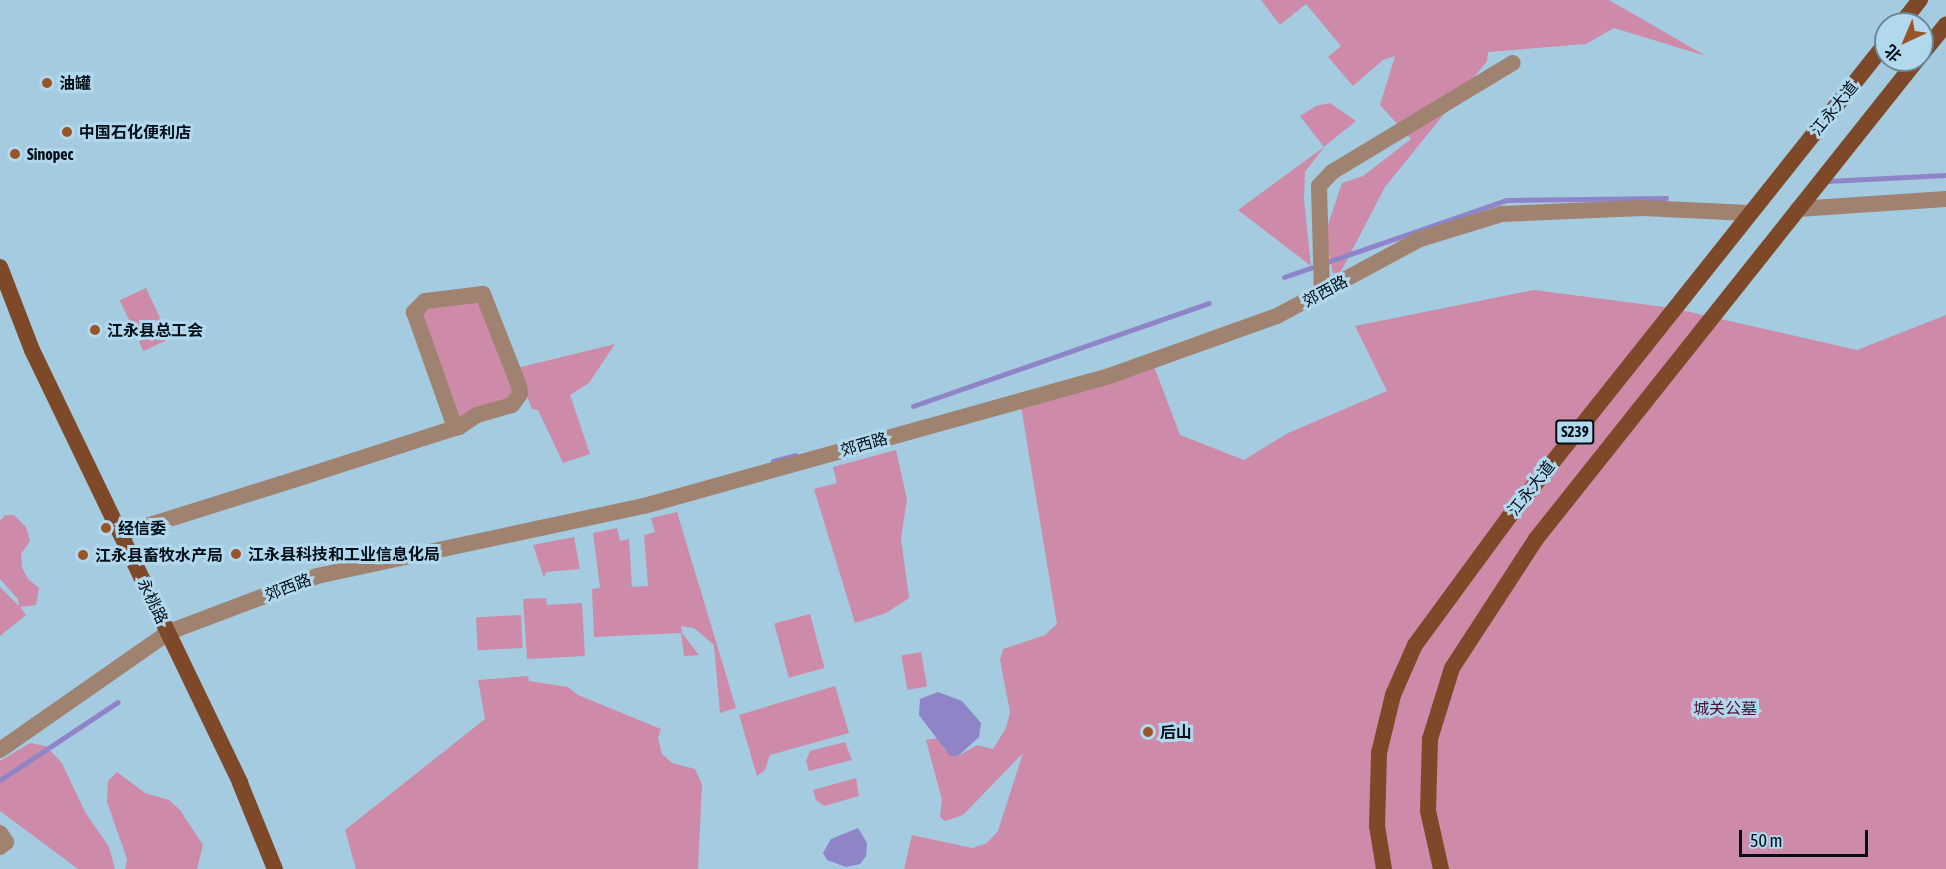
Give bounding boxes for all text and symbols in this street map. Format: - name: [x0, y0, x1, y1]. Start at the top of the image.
- north arrow: [1874, 12, 1934, 72]
- text: 北: [1881, 41, 1905, 66]
- place label: 油罐: [59, 73, 91, 93]
- marker: 油罐: [40, 76, 54, 90]
- street label: 江永大道: [1806, 77, 1862, 139]
- place label: 中国石化便利店: [79, 122, 191, 142]
- marker: 中国石化便利店: [60, 125, 74, 139]
- place label: Sinopec: [27, 144, 73, 164]
- marker: Sinopec: [8, 147, 22, 161]
- street label: 郊西路: [1299, 271, 1351, 311]
- place label: 江永县总工会: [107, 320, 203, 340]
- marker: 江永县总工会: [88, 323, 102, 337]
- road number: S239: [1554, 420, 1596, 444]
- street label: 郊西路: [838, 428, 890, 460]
- street label: 江永大道: [1504, 457, 1558, 519]
- place label: 经信委: [118, 518, 166, 538]
- marker: 经信委: [99, 521, 113, 535]
- place label: 江永县科技和工业信息化局: [248, 544, 440, 564]
- place label: 江永县畜牧水产局: [95, 545, 223, 565]
- marker: 江永县科技和工业信息化局: [229, 547, 243, 561]
- marker: 江永县畜牧水产局: [76, 548, 90, 562]
- street label: 郊西路: [262, 569, 314, 605]
- street label: 永桃路: [134, 575, 172, 627]
- park label: 城关公墓: [1693, 698, 1757, 718]
- place label: 后山: [1160, 722, 1192, 742]
- marker: 后山: [1141, 725, 1155, 739]
- scale bar: [1742, 818, 1871, 856]
- text: 50 m: [1750, 830, 1782, 851]

